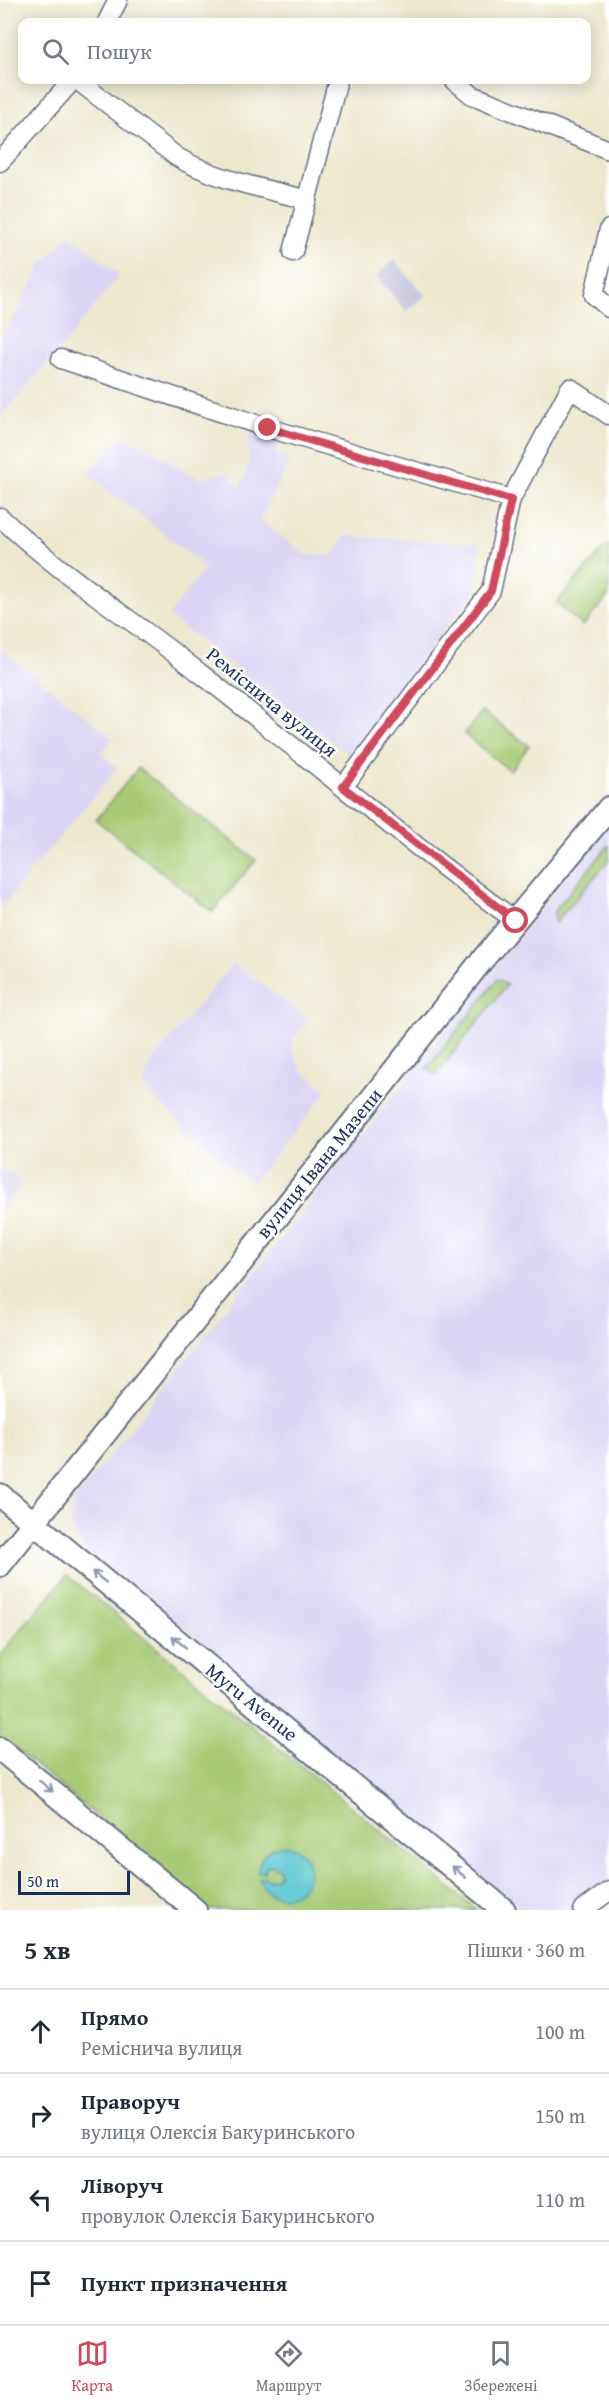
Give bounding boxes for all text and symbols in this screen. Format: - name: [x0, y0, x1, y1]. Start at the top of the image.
- search box: [18, 18, 591, 84]
- icon: search: [39, 35, 72, 68]
- text: Пошук: [87, 35, 152, 67]
- route end: [254, 414, 280, 440]
- street label: Реміснича вулиця: [200, 640, 344, 764]
- route start: [502, 907, 528, 933]
- street label: вулиця Івана Мазепи: [249, 1081, 389, 1244]
- one-way arrow: [91, 1570, 107, 1583]
- one-way arrow: [172, 1635, 187, 1649]
- street label: Myru Avenue: [200, 1655, 305, 1748]
- one-way arrow: [37, 1780, 53, 1793]
- one-way arrow: [451, 1866, 467, 1879]
- scale bar: [18, 1868, 130, 1896]
- text: 50 m: [27, 1869, 59, 1893]
- text: 5 хв: [24, 1930, 71, 1969]
- text: Пішки · 360 m: [467, 1935, 585, 1964]
- text: Прямо: [81, 2001, 148, 2033]
- icon: ahead: [24, 2015, 57, 2048]
- text: 100 m: [535, 2017, 585, 2046]
- text: Реміснича вулиця: [81, 2033, 242, 2062]
- text: Праворуч: [81, 2085, 180, 2117]
- icon: right: [24, 2099, 57, 2132]
- text: 150 m: [535, 2101, 585, 2130]
- text: вулиця Олексія Бакуринського: [81, 2117, 355, 2146]
- text: Ліворуч: [81, 2169, 163, 2201]
- icon: left: [24, 2183, 57, 2216]
- text: 110 m: [535, 2185, 585, 2214]
- text: провулок Олексія Бакуринського: [81, 2201, 375, 2230]
- icon: arrive: [24, 2267, 57, 2300]
- text: Пункт призначення: [81, 2267, 287, 2299]
- tab: Карта: [72, 2337, 113, 2397]
- tab: Маршрут: [256, 2337, 321, 2397]
- tab: Збережені: [464, 2337, 537, 2397]

